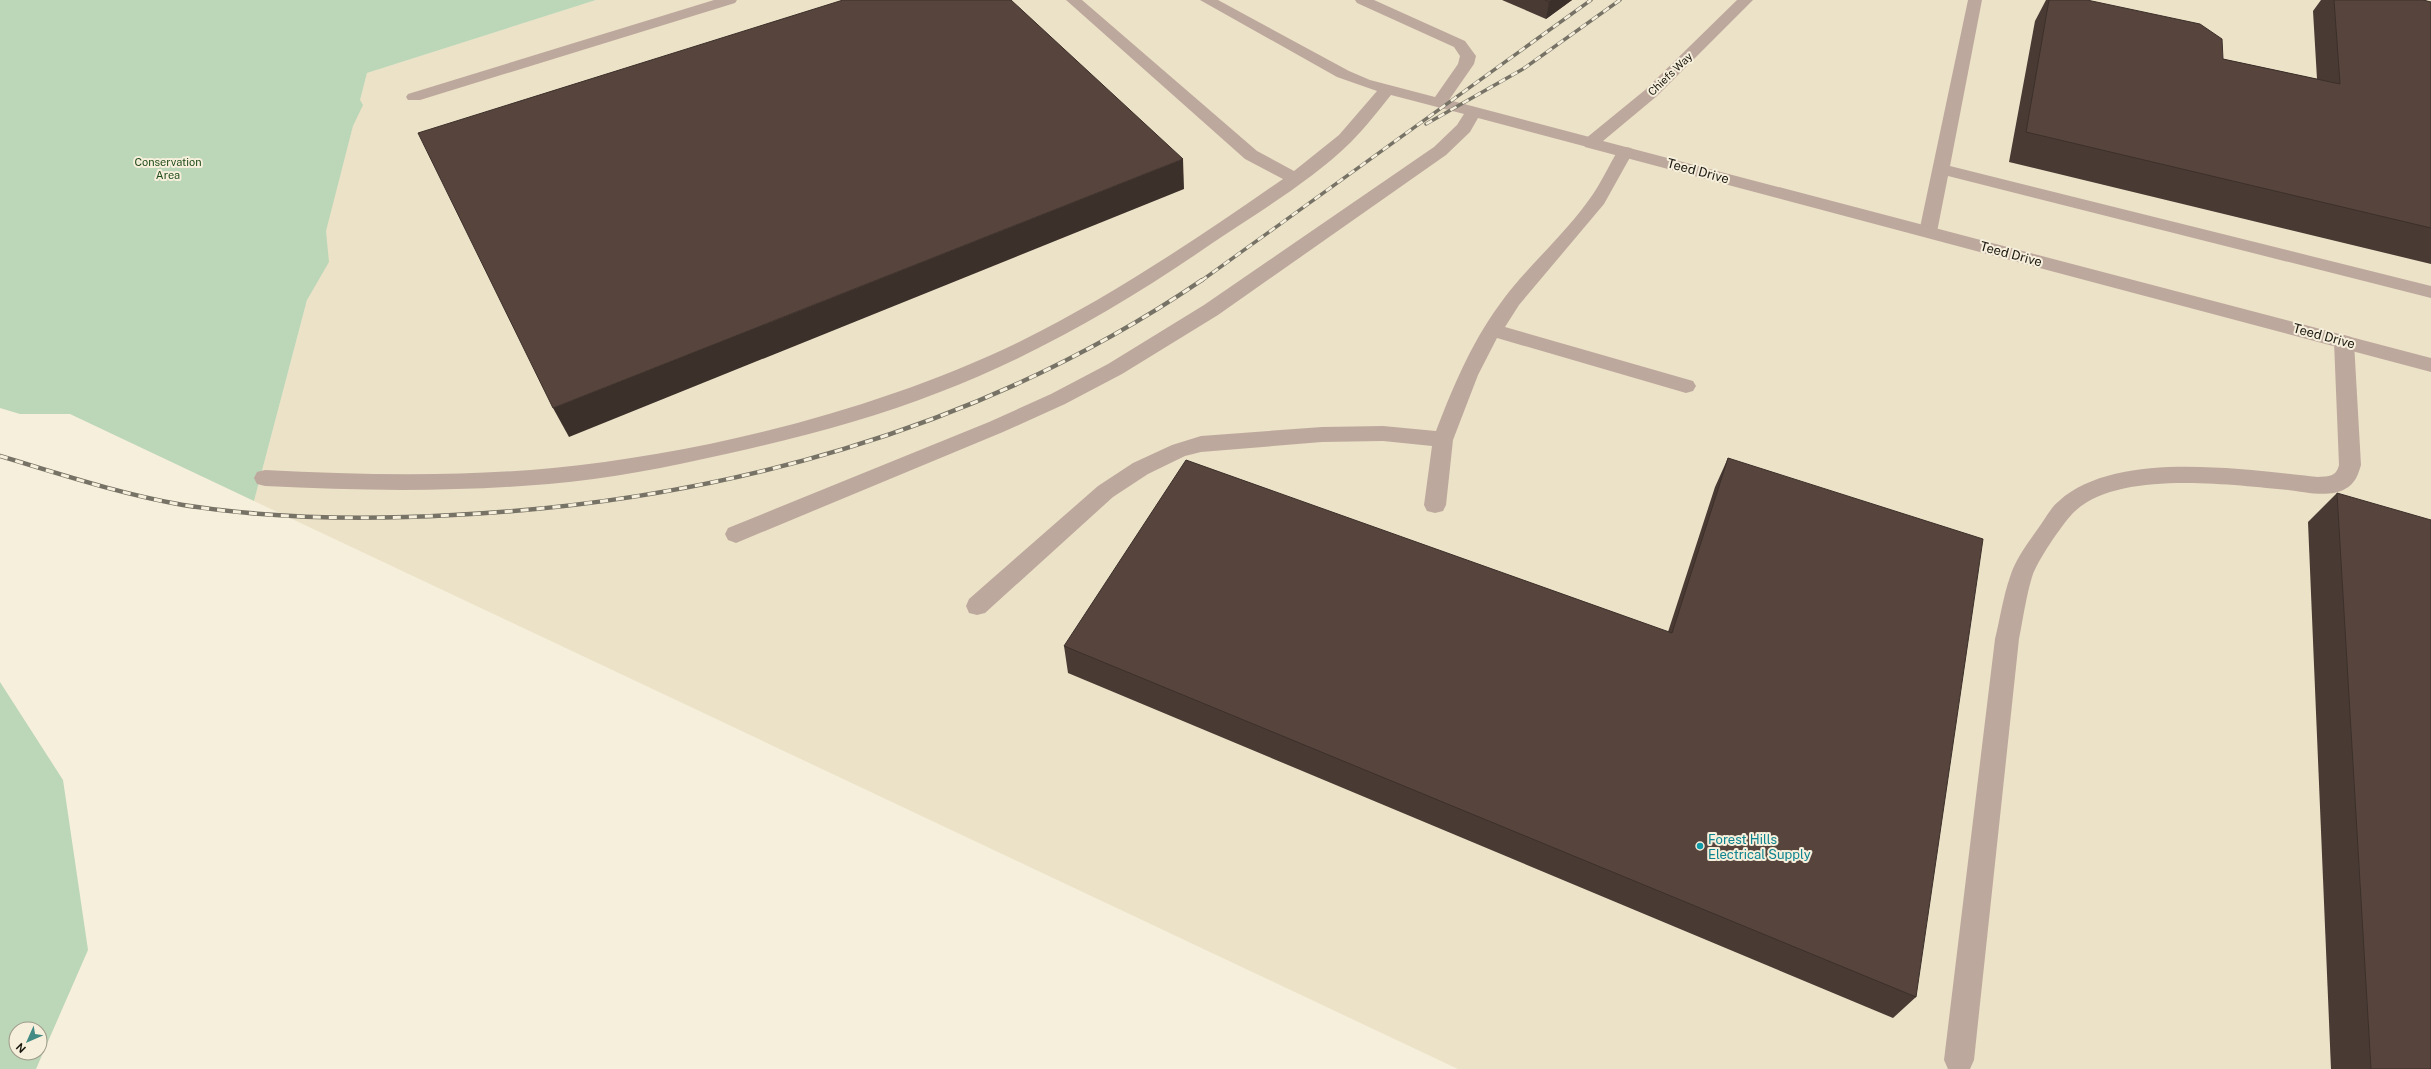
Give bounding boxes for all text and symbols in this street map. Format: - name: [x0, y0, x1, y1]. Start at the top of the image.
- street label: Chiefs Way: [1645, 50, 1695, 98]
- park label: Conservation Area: [134, 156, 202, 181]
- street label: Teed Drive: [1665, 156, 1731, 186]
- street label: Teed Drive: [1978, 239, 2044, 269]
- street label: Teed Drive: [2291, 321, 2357, 351]
- place label: Forest Hills Electrical Supply: [1708, 832, 1811, 862]
- marker: Forest Hills Electrical Supply: [1695, 841, 1705, 851]
- north arrow: [8, 1021, 48, 1061]
- text: N: [14, 1041, 28, 1055]

